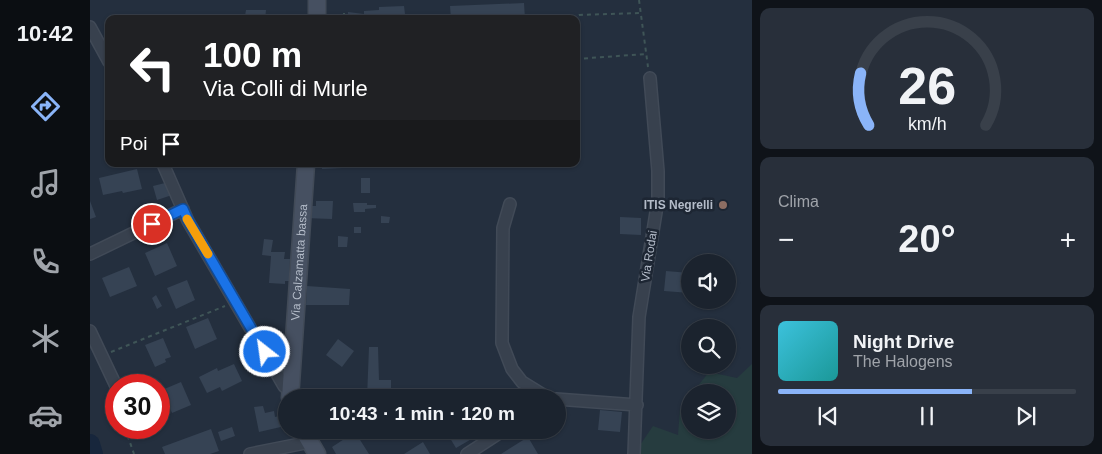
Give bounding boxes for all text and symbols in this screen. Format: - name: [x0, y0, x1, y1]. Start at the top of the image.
- text: 10:42: [17, 21, 73, 46]
- icon: left: [120, 35, 185, 100]
- text: 100 m: [203, 35, 302, 74]
- text: 26: [898, 57, 956, 115]
- text: Via Colli di Murle: [203, 76, 368, 101]
- icon: directions: [28, 89, 63, 124]
- text: km/h: [908, 114, 946, 134]
- icon: arrive: [157, 130, 185, 158]
- text: Poi: [120, 133, 147, 154]
- icon: music: [28, 166, 63, 201]
- text: Clima: [778, 193, 819, 210]
- place label: ITIS Negrelli: [644, 198, 713, 212]
- marker: ITIS Negrelli: [717, 199, 729, 211]
- pin: [131, 203, 173, 245]
- street label: Via Calzamatta bassa: [288, 203, 310, 321]
- icon: arrive: [138, 210, 166, 238]
- text: 20°: [898, 218, 956, 260]
- text: −: [778, 224, 794, 255]
- text: +: [1060, 224, 1076, 255]
- street label: Via Rodai: [638, 229, 660, 283]
- icon: phone: [28, 244, 63, 279]
- map controls: [681, 254, 736, 439]
- button: sound: [681, 254, 736, 309]
- button: search: [681, 319, 736, 374]
- icon: climate: [28, 321, 63, 356]
- position arrow: [238, 325, 290, 377]
- text: Night Drive: [853, 331, 954, 352]
- text: The Halogens: [853, 353, 953, 370]
- speed limit sign: 30: [105, 374, 170, 439]
- button: layers: [681, 384, 736, 439]
- icon: car: [28, 398, 63, 433]
- icon: previous: [814, 402, 842, 430]
- icon: pause: [913, 402, 941, 430]
- icon: next: [1012, 402, 1040, 430]
- text: 10:43 · 1 min · 120 m: [329, 403, 515, 424]

